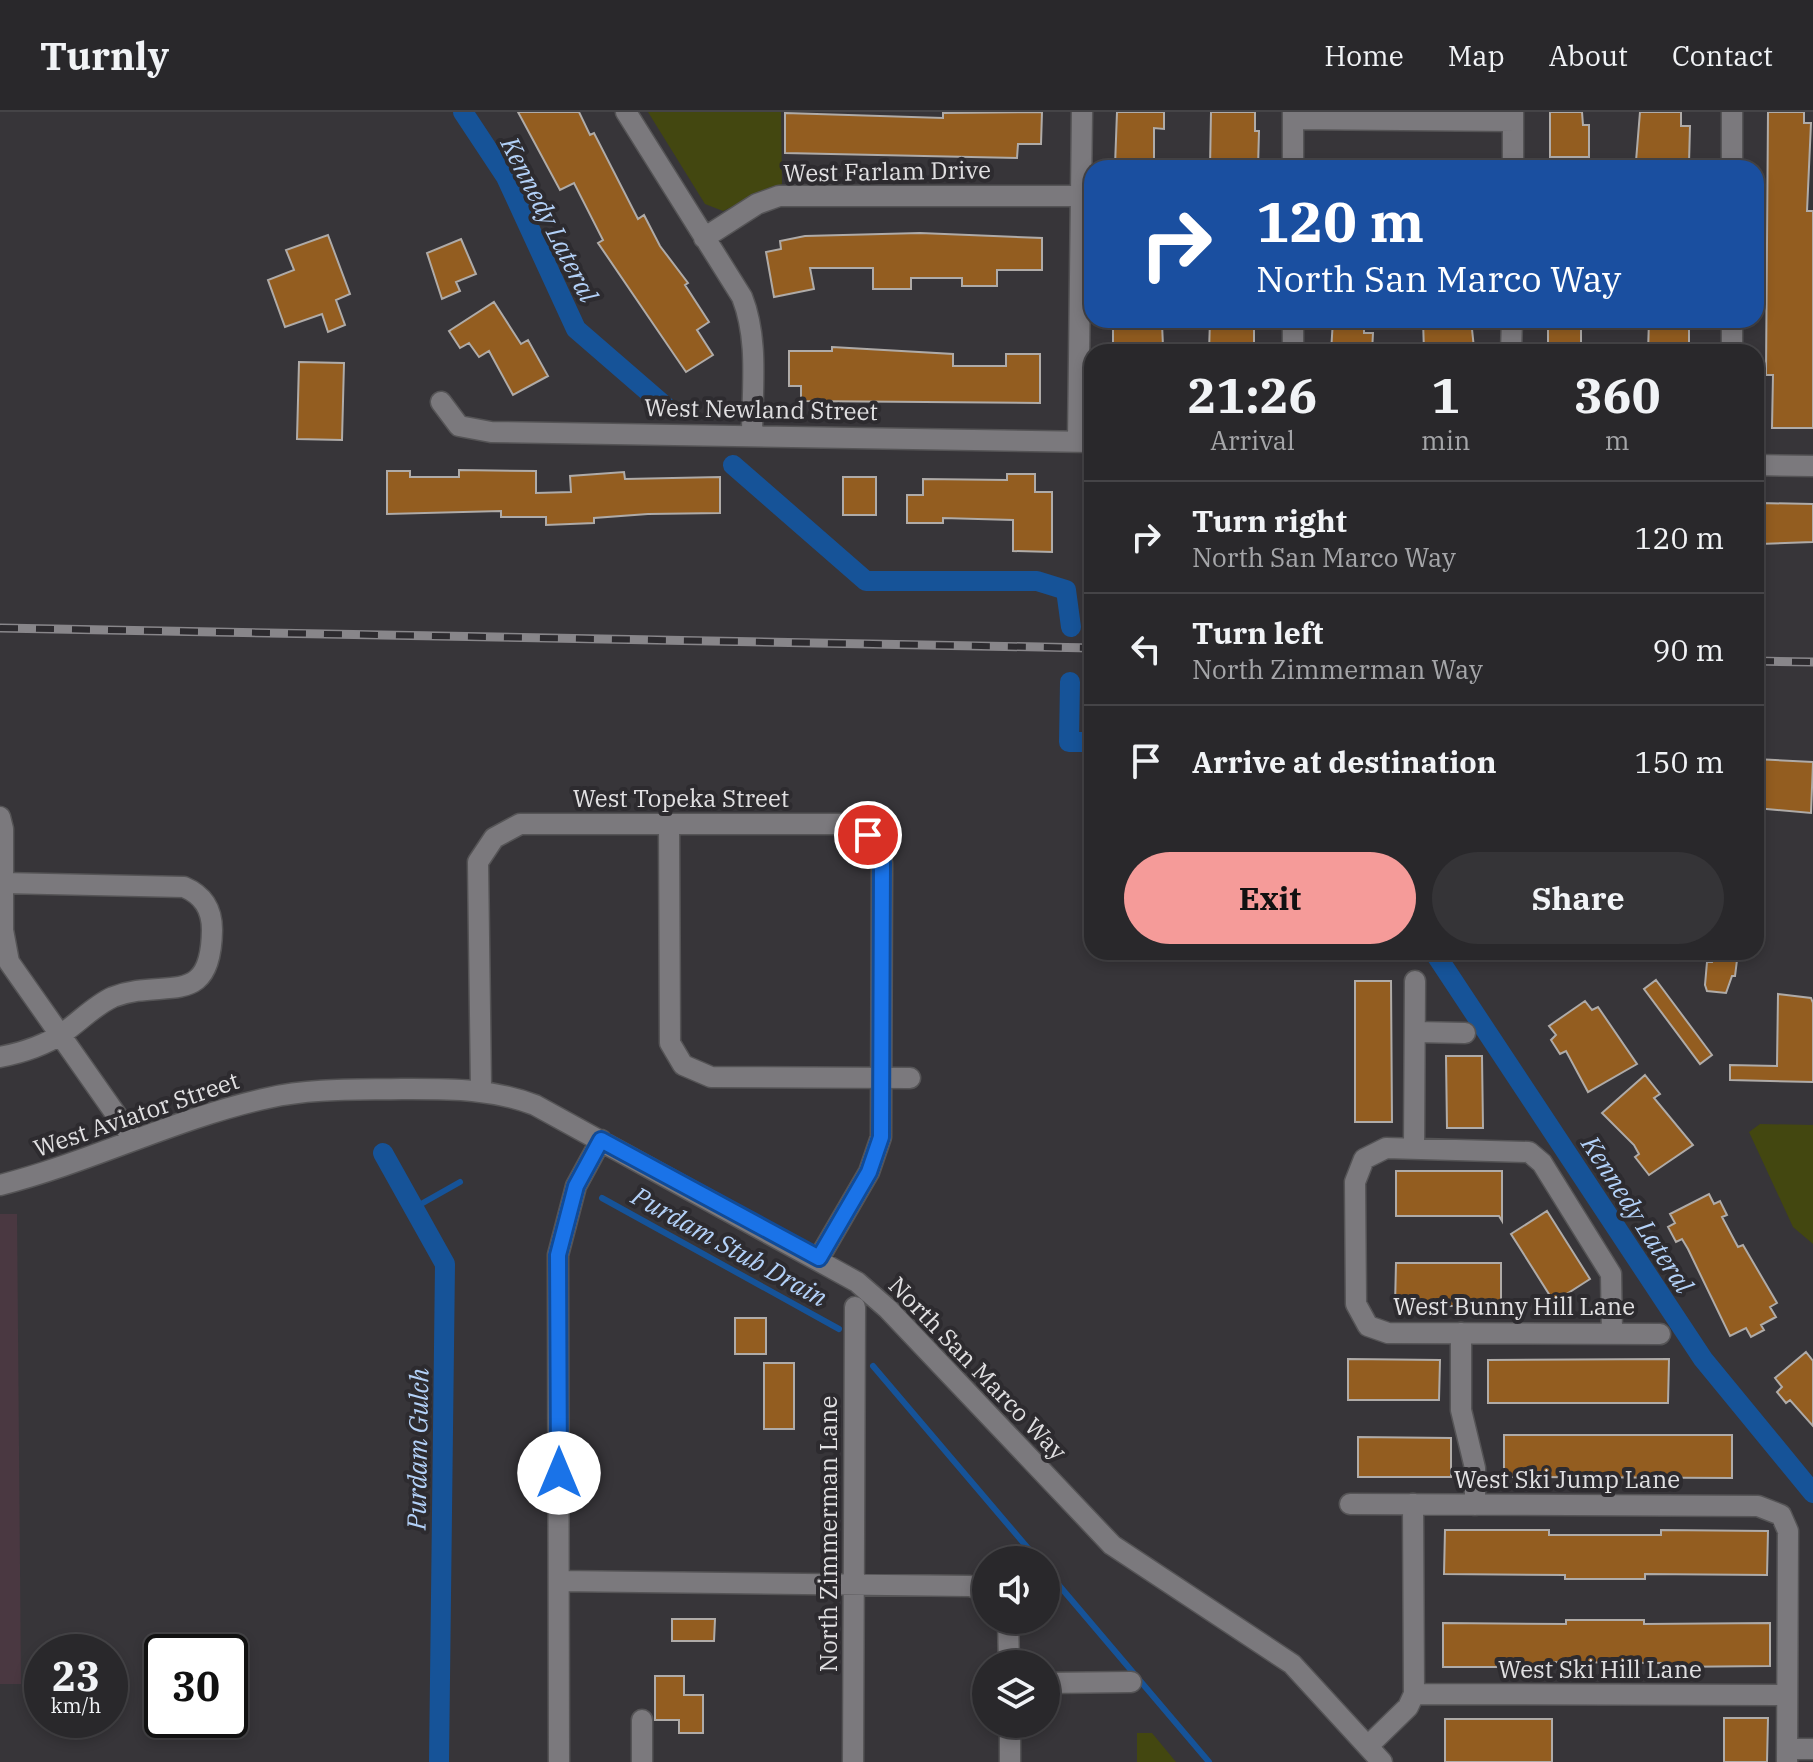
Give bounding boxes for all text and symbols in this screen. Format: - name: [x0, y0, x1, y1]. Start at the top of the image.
- text: Turnly: [40, 31, 169, 80]
- text: Home: [1324, 37, 1404, 74]
- text: Map: [1448, 37, 1505, 74]
- text: About: [1549, 37, 1628, 74]
- text: Contact: [1672, 37, 1773, 74]
- water label: Kennedy Lateral: [493, 130, 607, 308]
- street label: West Farlam Drive: [783, 153, 991, 189]
- text: 120 m: [1256, 185, 1424, 257]
- icon: right: [1124, 192, 1228, 296]
- text: North San Marco Way: [1256, 255, 1621, 302]
- text: 21:26: [1188, 364, 1317, 426]
- text: 1: [1431, 364, 1460, 426]
- text: 360: [1574, 364, 1660, 426]
- street label: West Newland Street: [644, 391, 878, 427]
- text: Arrival: [1210, 423, 1295, 457]
- text: min: [1421, 423, 1470, 457]
- text: m: [1605, 423, 1630, 457]
- text: Turn right: [1192, 501, 1347, 540]
- icon: right: [1124, 515, 1168, 559]
- text: 120 m: [1634, 518, 1724, 557]
- text: North San Marco Way: [1192, 540, 1456, 574]
- text: Turn left: [1192, 613, 1324, 652]
- icon: left: [1124, 627, 1168, 671]
- text: 90 m: [1652, 630, 1724, 669]
- text: North Zimmerman Way: [1192, 652, 1483, 686]
- icon: arrive: [1124, 739, 1168, 783]
- text: Arrive at destination: [1192, 742, 1497, 781]
- text: 150 m: [1634, 742, 1724, 781]
- street label: West Topeka Street: [573, 782, 789, 814]
- pin: [834, 801, 902, 869]
- icon: arrive: [846, 813, 890, 857]
- button: Exit: [1124, 852, 1416, 944]
- button: Share: [1432, 852, 1724, 944]
- street label: West Aviator Street: [29, 1064, 243, 1164]
- water label: Kennedy Lateral: [1574, 1128, 1702, 1300]
- water label: Purdam Stub Drain: [625, 1178, 834, 1314]
- street label: North San Marco Way: [882, 1269, 1074, 1467]
- street label: West Bunny Hill Lane: [1393, 1290, 1635, 1322]
- water label: Purdam Gulch: [399, 1367, 435, 1531]
- street label: North Zimmerman Lane: [812, 1396, 844, 1672]
- position arrow: [517, 1431, 601, 1515]
- street label: West Ski Jump Lane: [1454, 1463, 1680, 1495]
- map controls: [972, 1546, 1060, 1738]
- button: sound: [972, 1546, 1060, 1634]
- speed limit sign: 30: [144, 1634, 248, 1738]
- text: 23: [52, 1650, 100, 1702]
- button: layers: [972, 1650, 1060, 1738]
- street label: West Ski Hill Lane: [1498, 1653, 1702, 1685]
- text: km/h: [51, 1692, 101, 1719]

